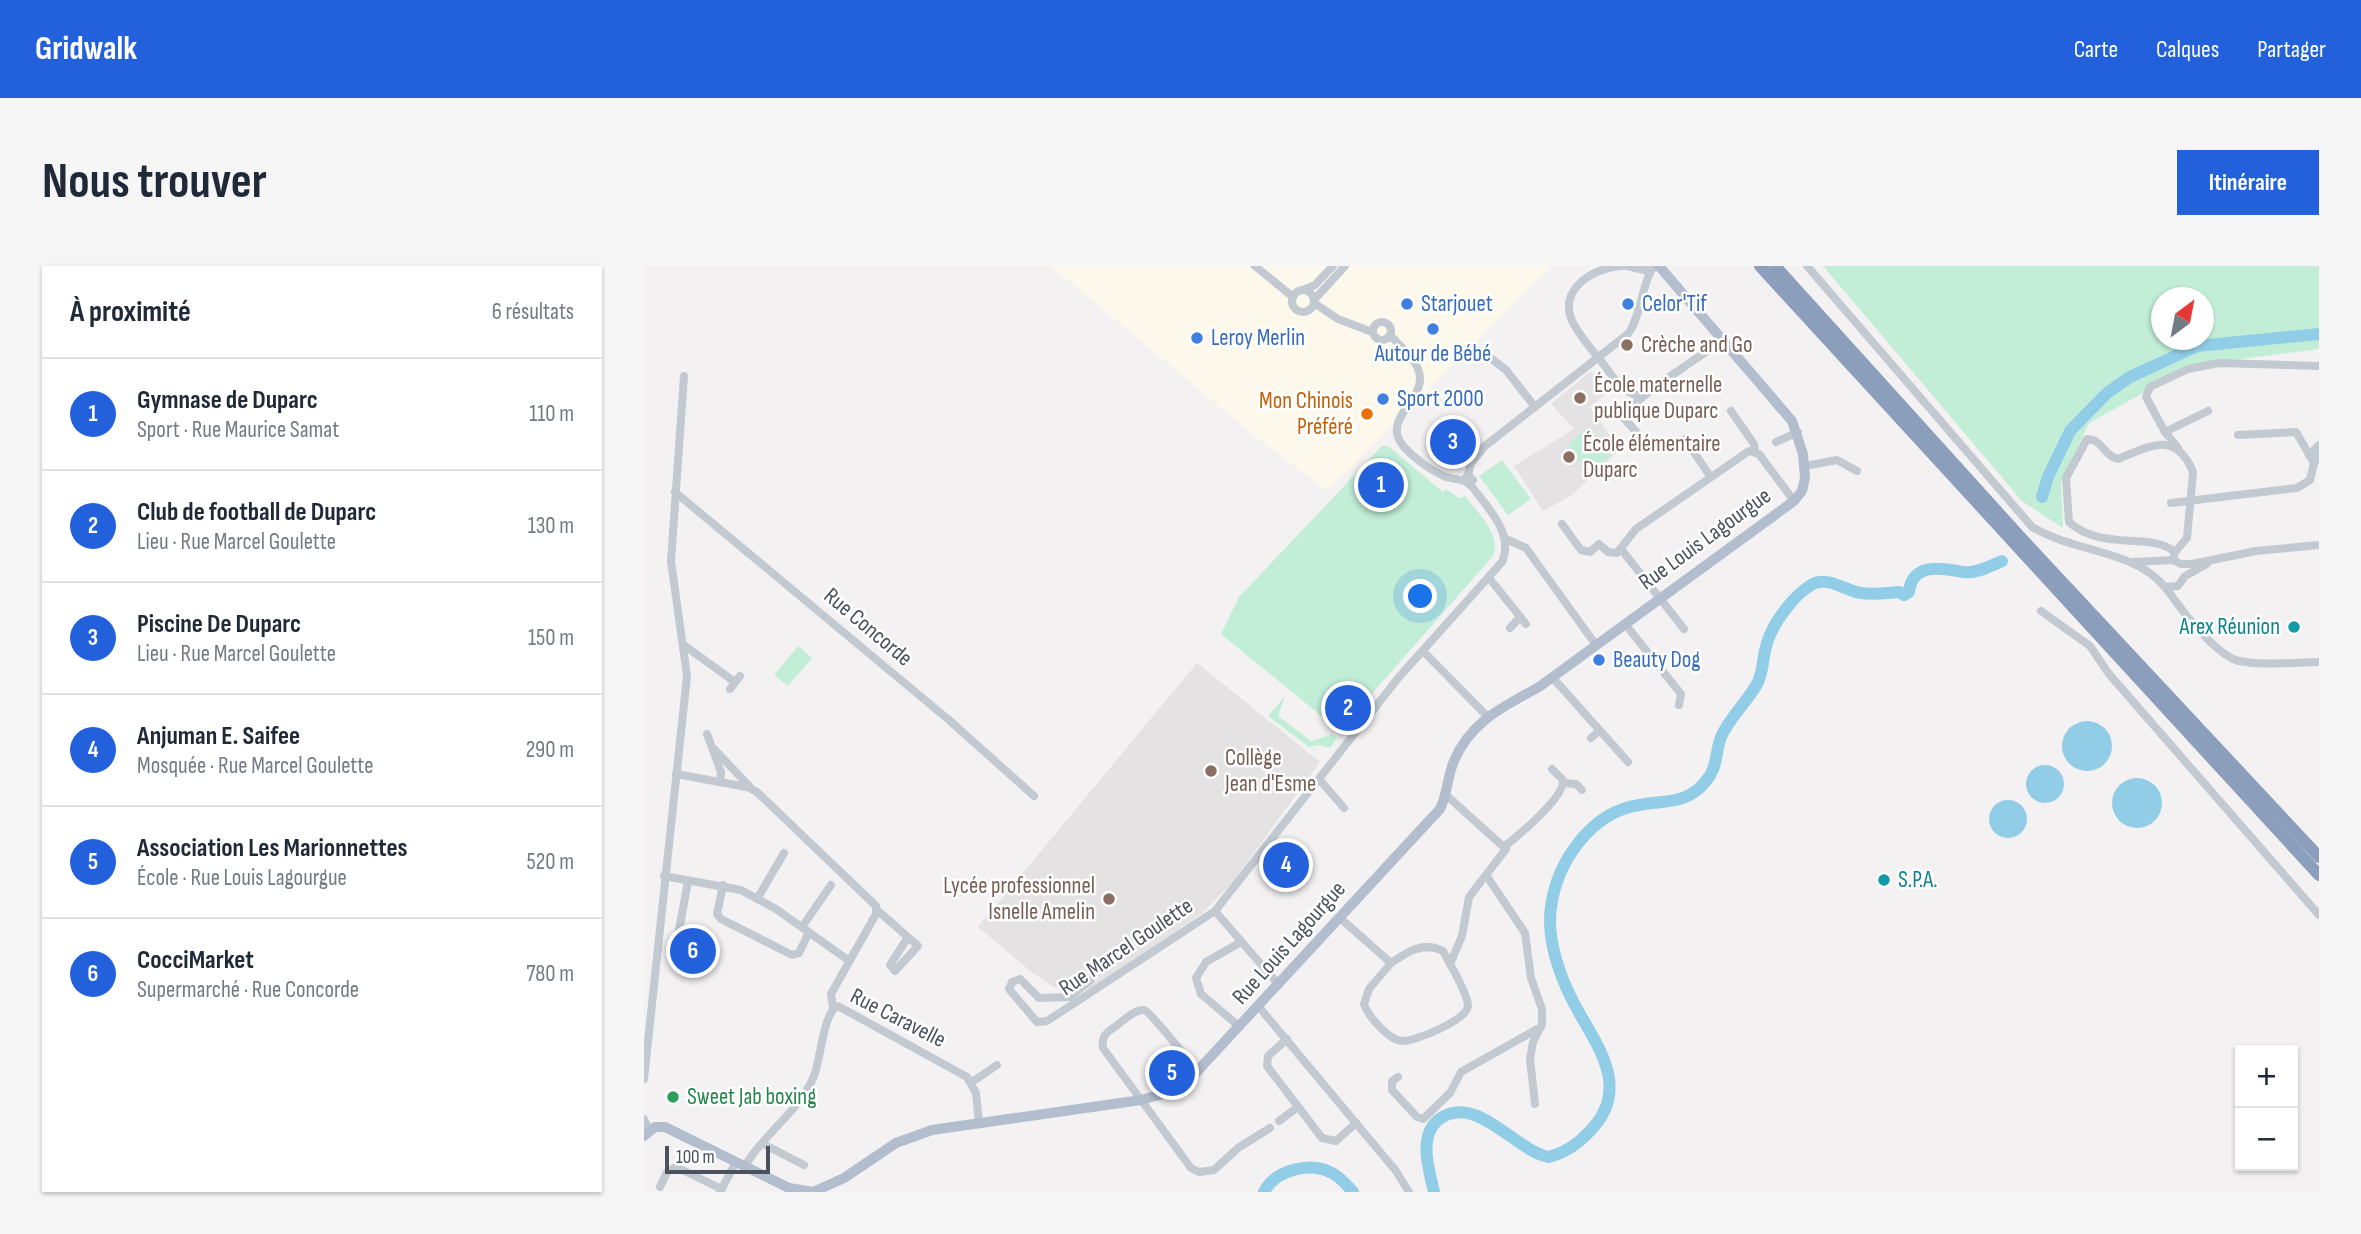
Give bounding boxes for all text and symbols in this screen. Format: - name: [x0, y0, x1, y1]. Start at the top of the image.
- text: Gridwalk: [35, 29, 137, 69]
- text: Carte: [2074, 35, 2118, 64]
- text: Calques: [2156, 35, 2219, 64]
- text: Partager: [2257, 35, 2326, 64]
- button: Itinéraire: [2177, 150, 2319, 215]
- text: Nous trouver: [42, 153, 267, 212]
- north arrow: [2151, 287, 2214, 350]
- place label: Starjouet: [1421, 290, 1493, 318]
- place label: Celor'Tif: [1642, 290, 1707, 318]
- text: À proximité: [70, 294, 191, 330]
- marker: Starjouet: [1399, 296, 1415, 312]
- marker: Celor'Tif: [1620, 296, 1636, 312]
- text: 6 résultats: [492, 298, 574, 326]
- marker: Autour de Bébé: [1425, 321, 1441, 337]
- place label: Leroy Merlin: [1211, 324, 1305, 352]
- marker: Leroy Merlin: [1189, 330, 1205, 346]
- place label: Crèche and Go: [1641, 331, 1753, 359]
- marker: Crèche and Go: [1619, 337, 1635, 353]
- place label: Autour de Bébé: [1374, 340, 1491, 368]
- place label: École maternelle publique Duparc: [1594, 371, 1722, 425]
- text: Gymnase de Duparc: [137, 385, 318, 416]
- place label: Sport 2000: [1397, 385, 1484, 413]
- place label: Mon Chinois Préféré: [1259, 387, 1353, 441]
- marker: École maternelle publique Duparc: [1572, 390, 1588, 406]
- marker: Sport 2000: [1375, 391, 1391, 407]
- text: 1: [88, 400, 98, 428]
- text: 110 m: [529, 400, 574, 428]
- marker: Mon Chinois Préféré: [1359, 406, 1375, 422]
- text: Sport · Rue Maurice Samat: [137, 416, 339, 444]
- pin: 3: [1430, 416, 1476, 468]
- place label: École élémentaire Duparc: [1583, 430, 1720, 484]
- marker: École élémentaire Duparc: [1561, 449, 1577, 465]
- pin: 1: [1358, 459, 1404, 511]
- street label: Rue Louis Lagourgue: [1634, 482, 1776, 596]
- text: Club de football de Duparc: [137, 497, 376, 528]
- text: 2: [88, 512, 98, 540]
- text: 130 m: [528, 512, 574, 540]
- text: Lieu · Rue Marcel Goulette: [137, 528, 336, 556]
- your location: [1403, 579, 1437, 613]
- street label: Rue Concorde: [818, 582, 918, 672]
- text: Piscine De Duparc: [137, 609, 301, 640]
- place label: Arex Réunion: [2178, 613, 2280, 641]
- marker: Arex Réunion: [2286, 619, 2302, 635]
- text: 3: [88, 624, 98, 652]
- text: 150 m: [528, 624, 574, 652]
- text: Lieu · Rue Marcel Goulette: [137, 640, 336, 668]
- place label: Beauty Dog: [1613, 646, 1701, 674]
- marker: Beauty Dog: [1591, 652, 1607, 668]
- pin: 2: [1325, 682, 1371, 734]
- text: Anjuman E. Saifee: [137, 721, 300, 752]
- text: 4: [88, 736, 98, 764]
- text: 290 m: [526, 736, 574, 764]
- place label: Collège Jean d'Esme: [1224, 744, 1316, 798]
- text: Mosquée · Rue Marcel Goulette: [137, 752, 373, 780]
- marker: Collège Jean d'Esme: [1203, 763, 1219, 779]
- text: Association Les Marionnettes: [137, 833, 408, 864]
- pin: 4: [1263, 839, 1309, 891]
- text: 5: [88, 848, 98, 876]
- text: 520 m: [527, 848, 574, 876]
- text: École · Rue Louis Lagourgue: [137, 864, 347, 892]
- place label: S.P.A.: [1898, 866, 1938, 894]
- place label: Lycée professionnel Isnelle Amelin: [943, 872, 1095, 926]
- marker: S.P.A.: [1876, 872, 1892, 888]
- street label: Rue Louis Lagourgue: [1226, 876, 1352, 1010]
- marker: Lycée professionnel Isnelle Amelin: [1101, 891, 1117, 907]
- street label: Rue Marcel Goulette: [1054, 892, 1198, 1002]
- pin: 6: [670, 925, 716, 977]
- text: CocciMarket: [137, 945, 254, 976]
- text: 6: [88, 960, 98, 988]
- text: 780 m: [526, 960, 574, 988]
- text: Supermarché · Rue Concorde: [137, 976, 359, 1004]
- street label: Rue Caravelle: [846, 982, 950, 1054]
- map controls: [2235, 1045, 2298, 1171]
- button: +: [2235, 1045, 2298, 1108]
- pin: 5: [1149, 1047, 1195, 1099]
- place label: Sweet Jab boxing: [687, 1083, 816, 1111]
- marker: Sweet Jab boxing: [665, 1089, 681, 1105]
- button: −: [2235, 1108, 2298, 1171]
- scale bar: [665, 1143, 770, 1175]
- text: 100 m: [676, 1146, 715, 1169]

